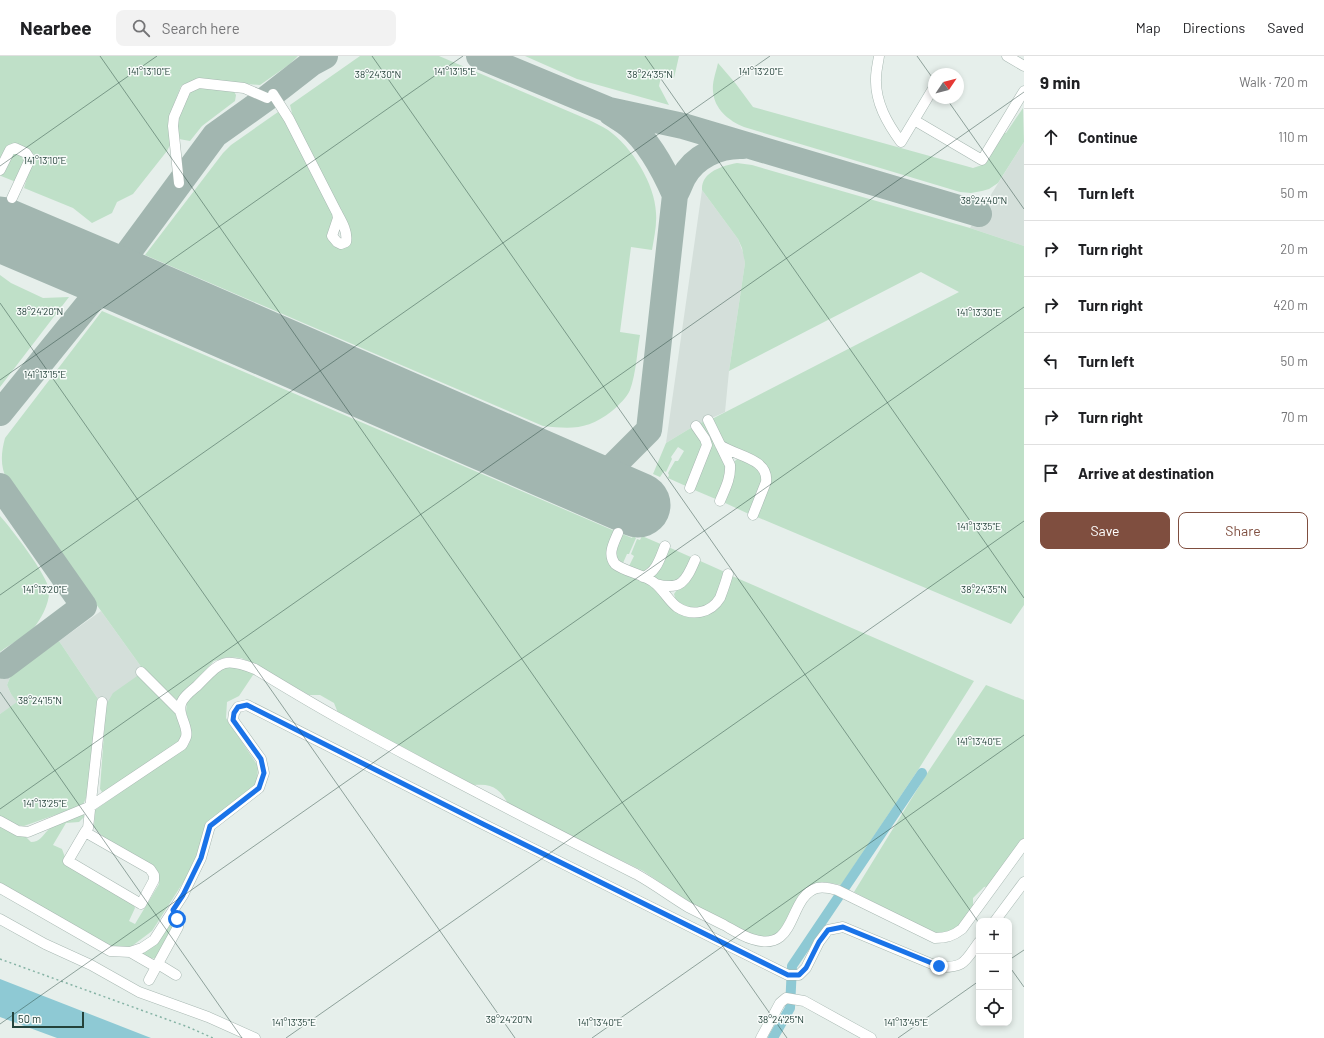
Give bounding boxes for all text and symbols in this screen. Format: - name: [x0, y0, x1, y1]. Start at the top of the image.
- search box: [116, 10, 396, 46]
- text: Nearbee: [20, 16, 92, 39]
- icon: search: [130, 17, 152, 39]
- text: Search here: [162, 19, 240, 37]
- text: Map: [1136, 19, 1161, 36]
- text: Directions: [1183, 19, 1245, 36]
- text: Saved: [1267, 19, 1304, 36]
- text: 141°13'10"E: [127, 65, 171, 77]
- text: 141°13'15"E: [434, 65, 476, 77]
- text: 141°13'20"E: [738, 65, 784, 77]
- text: 38°24'30"N: [355, 68, 401, 80]
- text: 38°24'35"N: [627, 68, 673, 80]
- north arrow: [928, 68, 964, 104]
- text: 9 min: [1040, 72, 1080, 92]
- text: Walk · 720 m: [1239, 74, 1308, 90]
- icon: ahead: [1040, 126, 1062, 148]
- text: Continue: [1078, 128, 1138, 146]
- text: 110 m: [1278, 129, 1308, 145]
- text: 141°13'10"E: [23, 154, 67, 166]
- icon: left: [1040, 182, 1062, 204]
- text: Turn left: [1078, 184, 1134, 202]
- text: 50 m: [1281, 185, 1308, 201]
- text: 38°24'40"N: [961, 194, 1007, 206]
- icon: right: [1040, 238, 1062, 260]
- text: Turn right: [1078, 240, 1143, 258]
- text: 20 m: [1280, 241, 1308, 257]
- icon: right: [1040, 294, 1062, 316]
- text: Turn right: [1078, 296, 1143, 314]
- text: 420 m: [1273, 297, 1308, 313]
- text: 38°24'20"N: [17, 305, 63, 317]
- text: 141°13'30"E: [957, 306, 1001, 318]
- icon: left: [1040, 350, 1062, 372]
- text: Turn left: [1078, 352, 1134, 370]
- text: 50 m: [1281, 353, 1308, 369]
- text: 141°13'15"E: [24, 368, 66, 380]
- icon: right: [1040, 406, 1062, 428]
- text: Turn right: [1078, 408, 1143, 426]
- text: 70 m: [1281, 409, 1308, 425]
- icon: arrive: [1040, 462, 1062, 484]
- text: Arrive at destination: [1078, 464, 1214, 482]
- button: Save: [1040, 512, 1170, 549]
- button: Share: [1178, 512, 1308, 549]
- text: 141°13'35"E: [957, 520, 1001, 532]
- text: 141°13'20"E: [22, 583, 68, 595]
- text: 38°24'35"N: [961, 583, 1007, 595]
- text: 38°24'15"N: [18, 694, 62, 706]
- text: 141°13'40"E: [956, 735, 1002, 747]
- text: 141°13'25"E: [23, 797, 67, 809]
- route start: [168, 910, 186, 928]
- map controls: [976, 918, 1012, 1026]
- button: +: [976, 918, 1012, 954]
- button: −: [976, 954, 1012, 990]
- route end: [930, 957, 948, 975]
- button: locate: [976, 990, 1012, 1026]
- scale bar: [12, 1010, 84, 1029]
- text: 50 m: [18, 1012, 41, 1025]
- text: 38°24'20"N: [486, 1013, 532, 1025]
- text: 38°24'25"N: [758, 1013, 804, 1025]
- text: 141°13'35"E: [272, 1016, 316, 1028]
- text: 141°13'40"E: [577, 1016, 623, 1028]
- text: 141°13'45"E: [884, 1016, 928, 1028]

